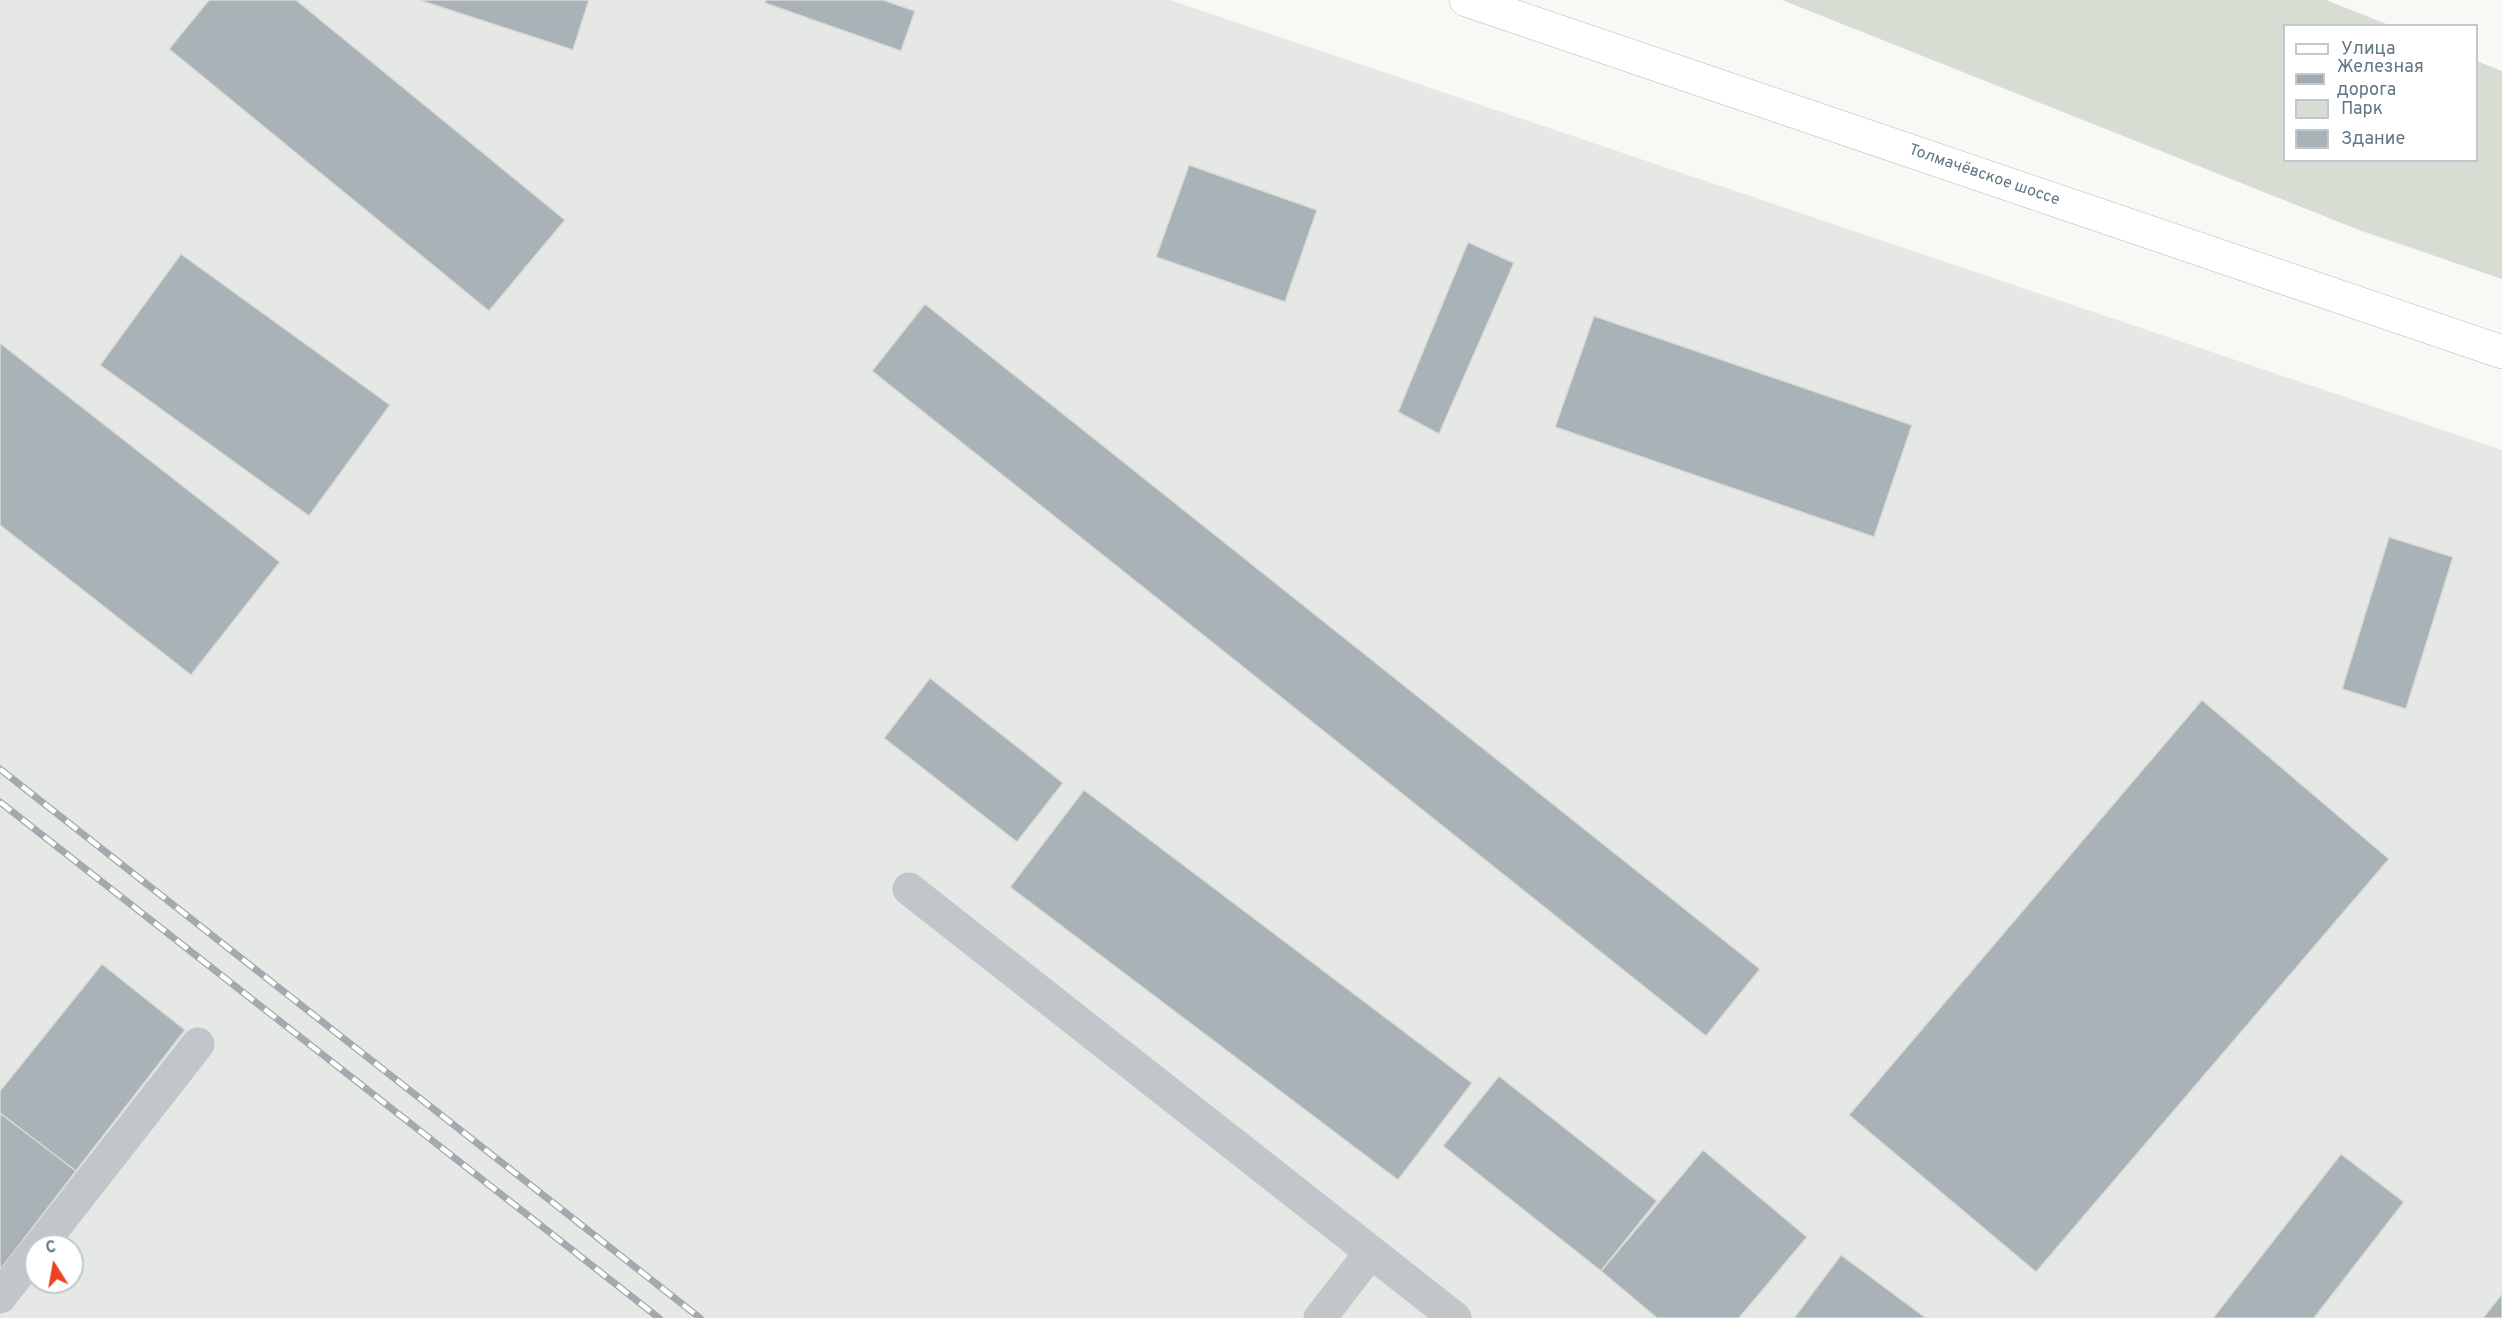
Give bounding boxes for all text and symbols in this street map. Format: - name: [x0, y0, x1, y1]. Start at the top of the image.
- legend: [2283, 24, 2478, 162]
- text: Улица: [2341, 38, 2395, 61]
- text: Железная дорога: [2337, 56, 2424, 102]
- text: Парк: [2341, 98, 2383, 121]
- text: Здание: [2341, 128, 2405, 151]
- street label: Толмачёвское шоссе: [1906, 141, 2062, 211]
- north arrow: [24, 1234, 84, 1294]
- text: С: [44, 1238, 58, 1259]

